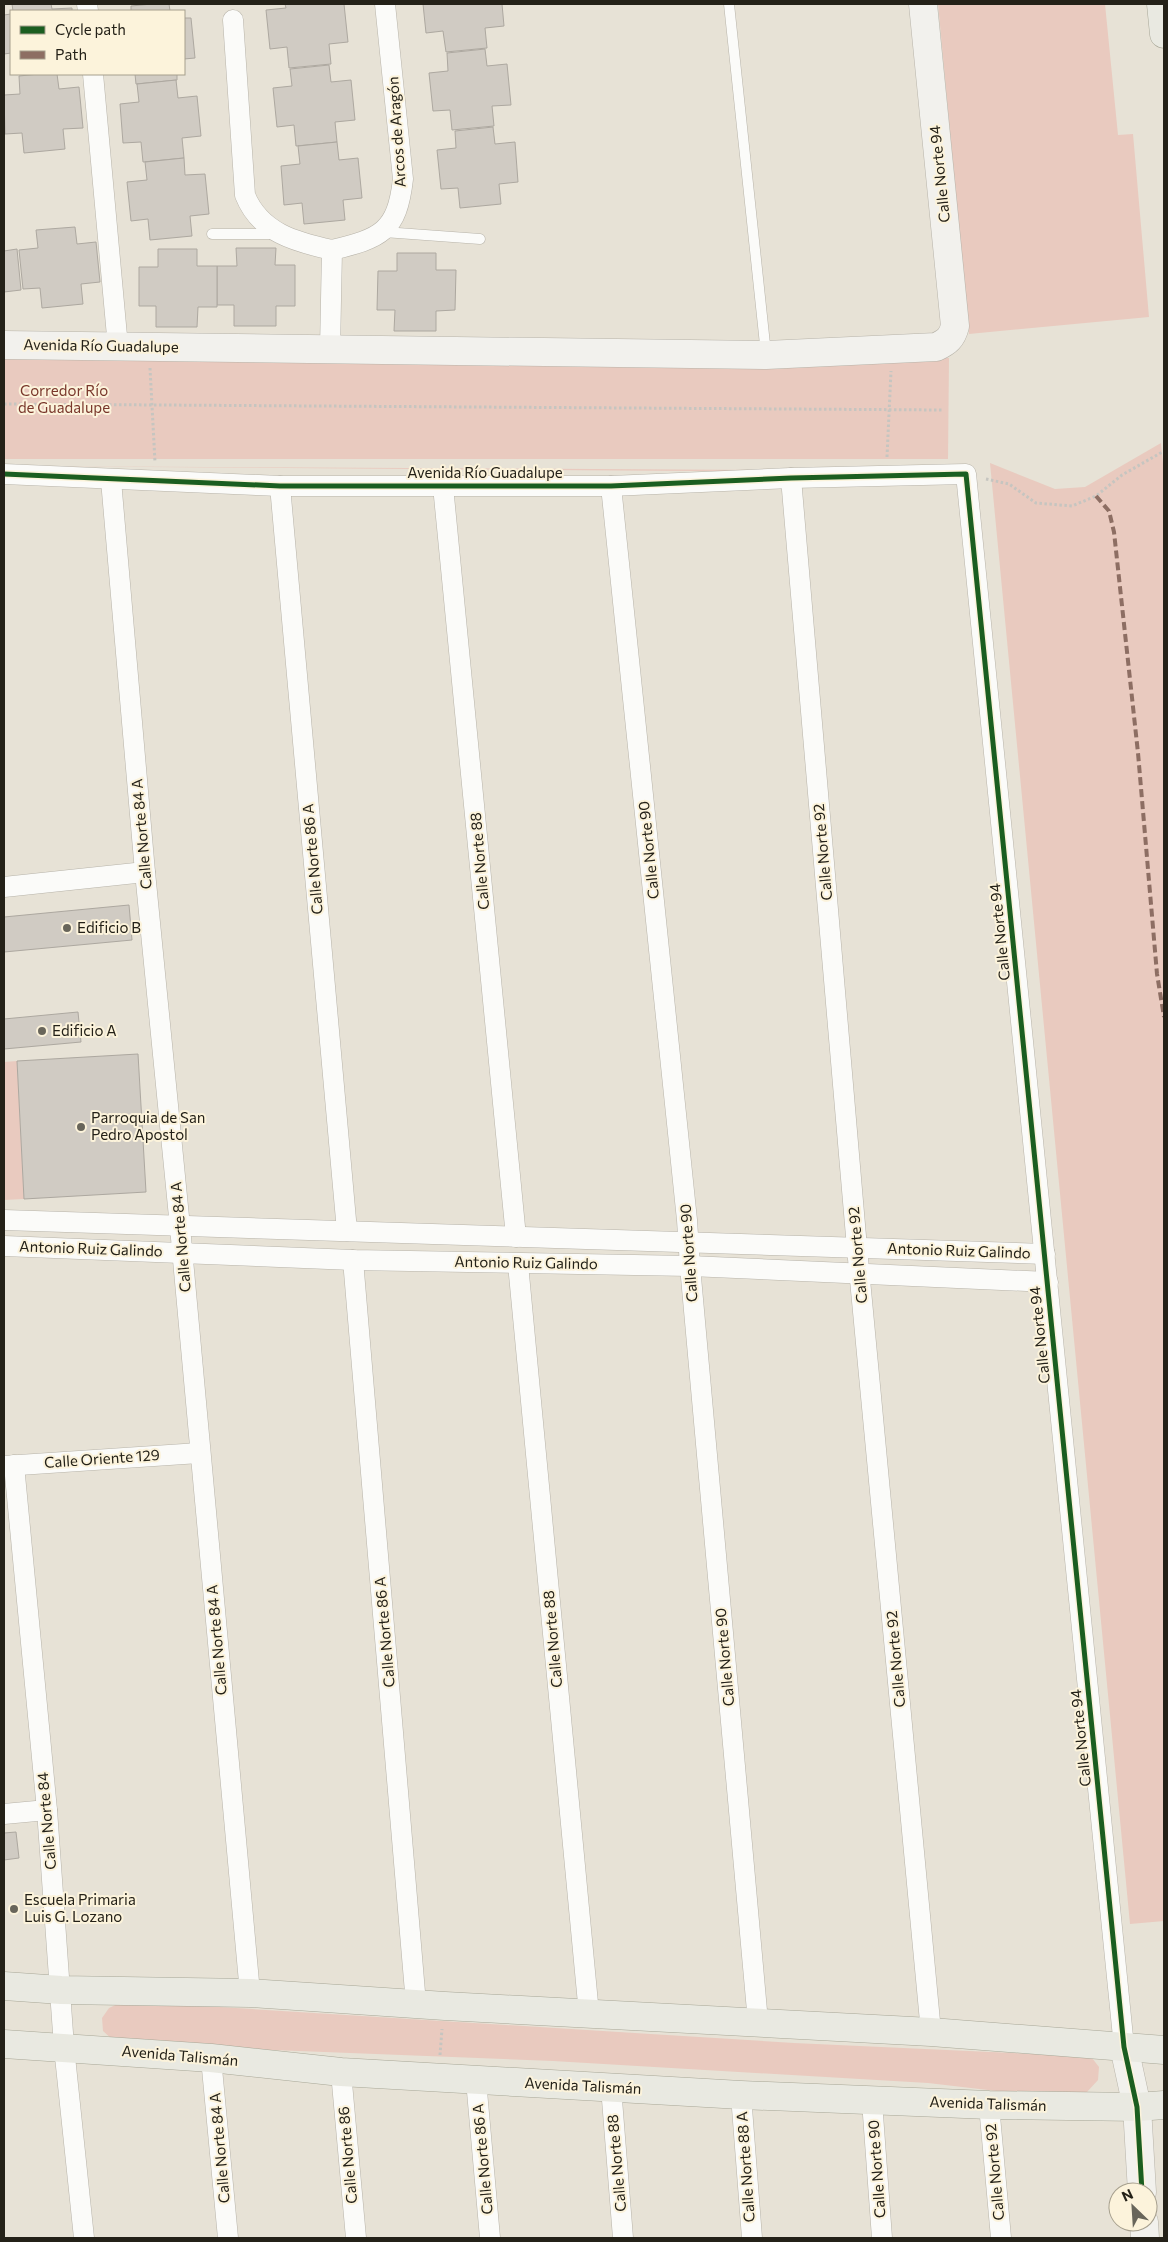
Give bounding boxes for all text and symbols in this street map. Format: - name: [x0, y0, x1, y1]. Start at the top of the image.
- legend: [10, 10, 185, 75]
- text: Cycle path: [55, 20, 126, 38]
- text: Path: [55, 45, 87, 63]
- street label: Arcos de Aragón: [383, 76, 409, 188]
- street label: Calle Norte 94: [925, 125, 953, 224]
- street label: Avenida Río Guadalupe: [23, 335, 179, 355]
- park label: Corredor Río de Guadalupe: [18, 381, 110, 416]
- street label: Avenida Río Guadalupe: [407, 463, 563, 481]
- street label: Calle Norte 84 A: [127, 778, 155, 890]
- street label: Calle Norte 90: [634, 800, 662, 900]
- street label: Calle Norte 86 A: [298, 803, 326, 915]
- street label: Calle Norte 92: [809, 803, 835, 901]
- street label: Calle Norte 88: [466, 812, 492, 911]
- street label: Calle Norte 94: [985, 883, 1013, 982]
- place label: Edificio B: [77, 918, 141, 936]
- marker: Edificio B: [61, 922, 73, 934]
- place label: Edificio A: [52, 1021, 117, 1039]
- marker: Edificio A: [36, 1025, 48, 1037]
- place label: Parroquia de San Pedro Apostol: [91, 1108, 205, 1143]
- marker: Parroquia de San Pedro Apostol: [75, 1121, 87, 1133]
- street label: Calle Norte 84 A: [166, 1181, 194, 1293]
- street label: Calle Norte 90: [676, 1203, 700, 1303]
- street label: Calle Norte 92: [844, 1206, 870, 1304]
- street label: Antonio Ruiz Galindo: [19, 1237, 163, 1259]
- street label: Antonio Ruiz Galindo: [887, 1239, 1031, 1261]
- street label: Antonio Ruiz Galindo: [454, 1252, 598, 1272]
- street label: Calle Norte 94: [1025, 1286, 1053, 1385]
- street label: Calle Oriente 129: [44, 1445, 160, 1471]
- street label: Calle Norte 86 A: [370, 1576, 398, 1688]
- street label: Calle Norte 84 A: [202, 1584, 230, 1696]
- street label: Calle Norte 88: [539, 1590, 565, 1689]
- street label: Calle Norte 90: [711, 1607, 737, 1707]
- street label: Calle Norte 92: [882, 1610, 908, 1708]
- street label: Calle Norte 94: [1066, 1689, 1094, 1788]
- street label: Calle Norte 84: [33, 1772, 59, 1871]
- place label: Escuela Primaria Luis G. Lozano: [24, 1890, 136, 1925]
- marker: Escuela Primaria Luis G. Lozano: [8, 1903, 20, 1915]
- street label: Avenida Talismán: [121, 2041, 239, 2069]
- street label: Avenida Talismán: [524, 2073, 642, 2097]
- street label: Calle Norte 84 A: [205, 2092, 233, 2204]
- street label: Avenida Talismán: [929, 2092, 1047, 2114]
- street label: Calle Norte 86 A: [468, 2103, 496, 2215]
- street label: Calle Norte 86: [334, 2106, 360, 2205]
- street label: Calle Norte 88 A: [732, 2111, 758, 2223]
- street label: Calle Norte 88: [603, 2114, 629, 2213]
- street label: Calle Norte 90: [864, 2119, 888, 2219]
- street label: Calle Norte 92: [981, 2123, 1007, 2221]
- north arrow: [1108, 2182, 1158, 2232]
- text: N: [1119, 2185, 1136, 2205]

